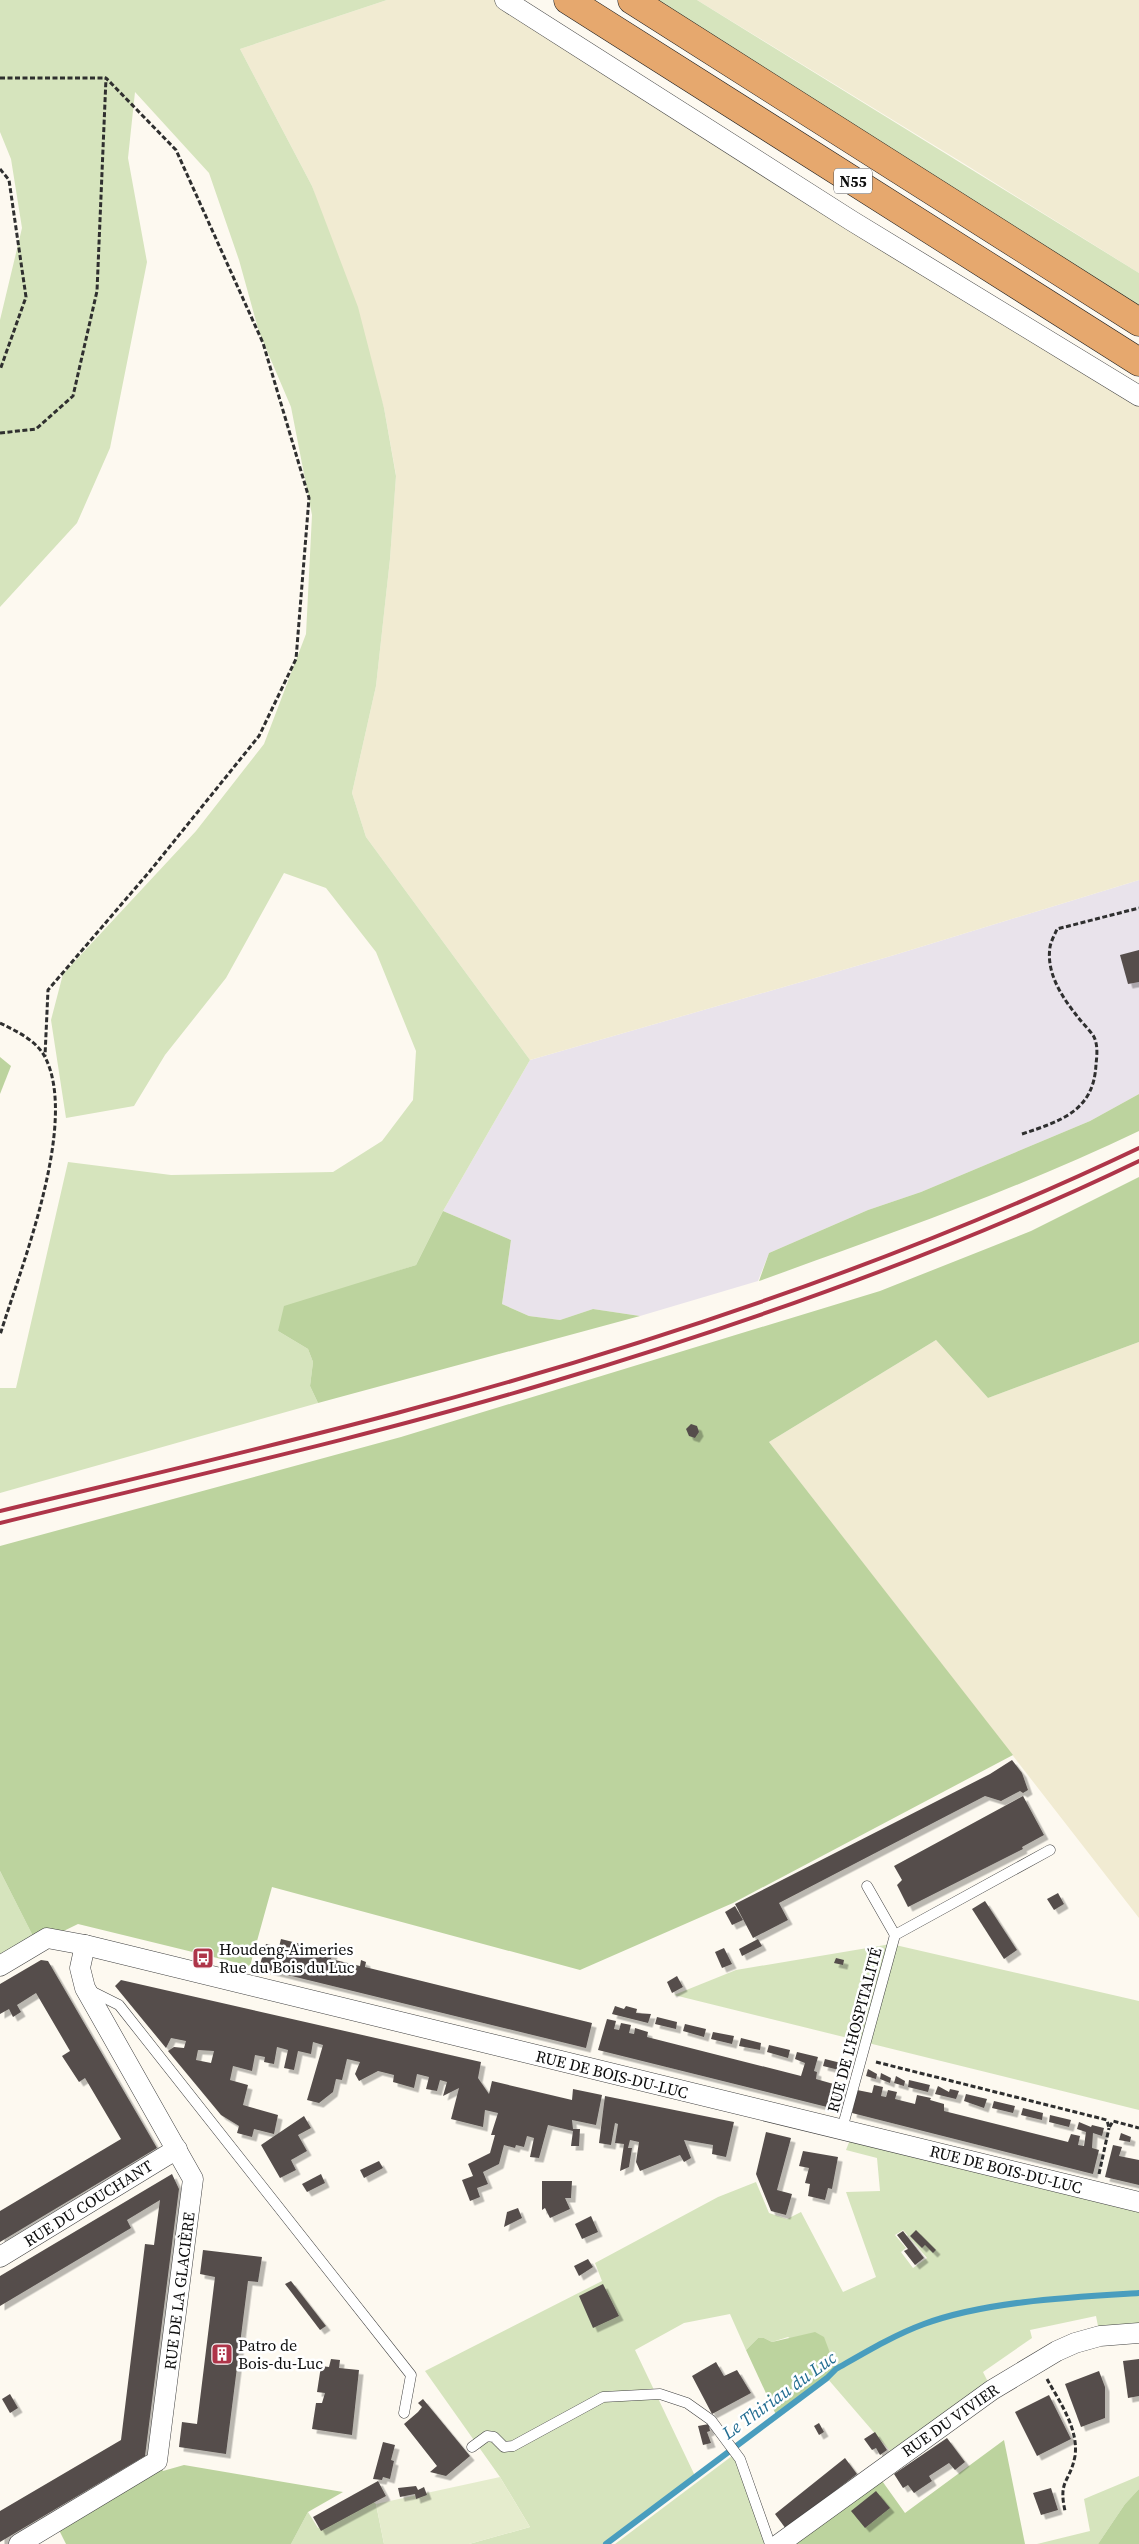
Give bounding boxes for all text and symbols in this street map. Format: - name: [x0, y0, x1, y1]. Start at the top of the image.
- road number: N55: [834, 168, 872, 194]
- place label: Houdeng-Aimeries Rue du Bois du Luc: [219, 1938, 355, 1978]
- street label: RUE DE L'HOSPITALITÉ: [821, 1945, 887, 2115]
- bus stop icon: Houdeng-Aimeries Rue du Bois du Luc: [191, 1946, 215, 1970]
- street label: RUE DE BOIS-DU-LUC: [534, 2044, 690, 2104]
- street label: RUE DE BOIS-DU-LUC: [928, 2139, 1084, 2199]
- street label: RUE DU COUCHANT: [19, 2154, 157, 2252]
- street label: RUE DE LA GLACIÈRE: [158, 2211, 200, 2371]
- place label: Patro de Bois-du-Luc: [238, 2334, 323, 2374]
- building icon: Patro de Bois-du-Luc: [210, 2342, 234, 2366]
- water label: Le Thiriau du Luc: [716, 2345, 842, 2445]
- street label: RUE DU VIVIER: [897, 2378, 1003, 2462]

